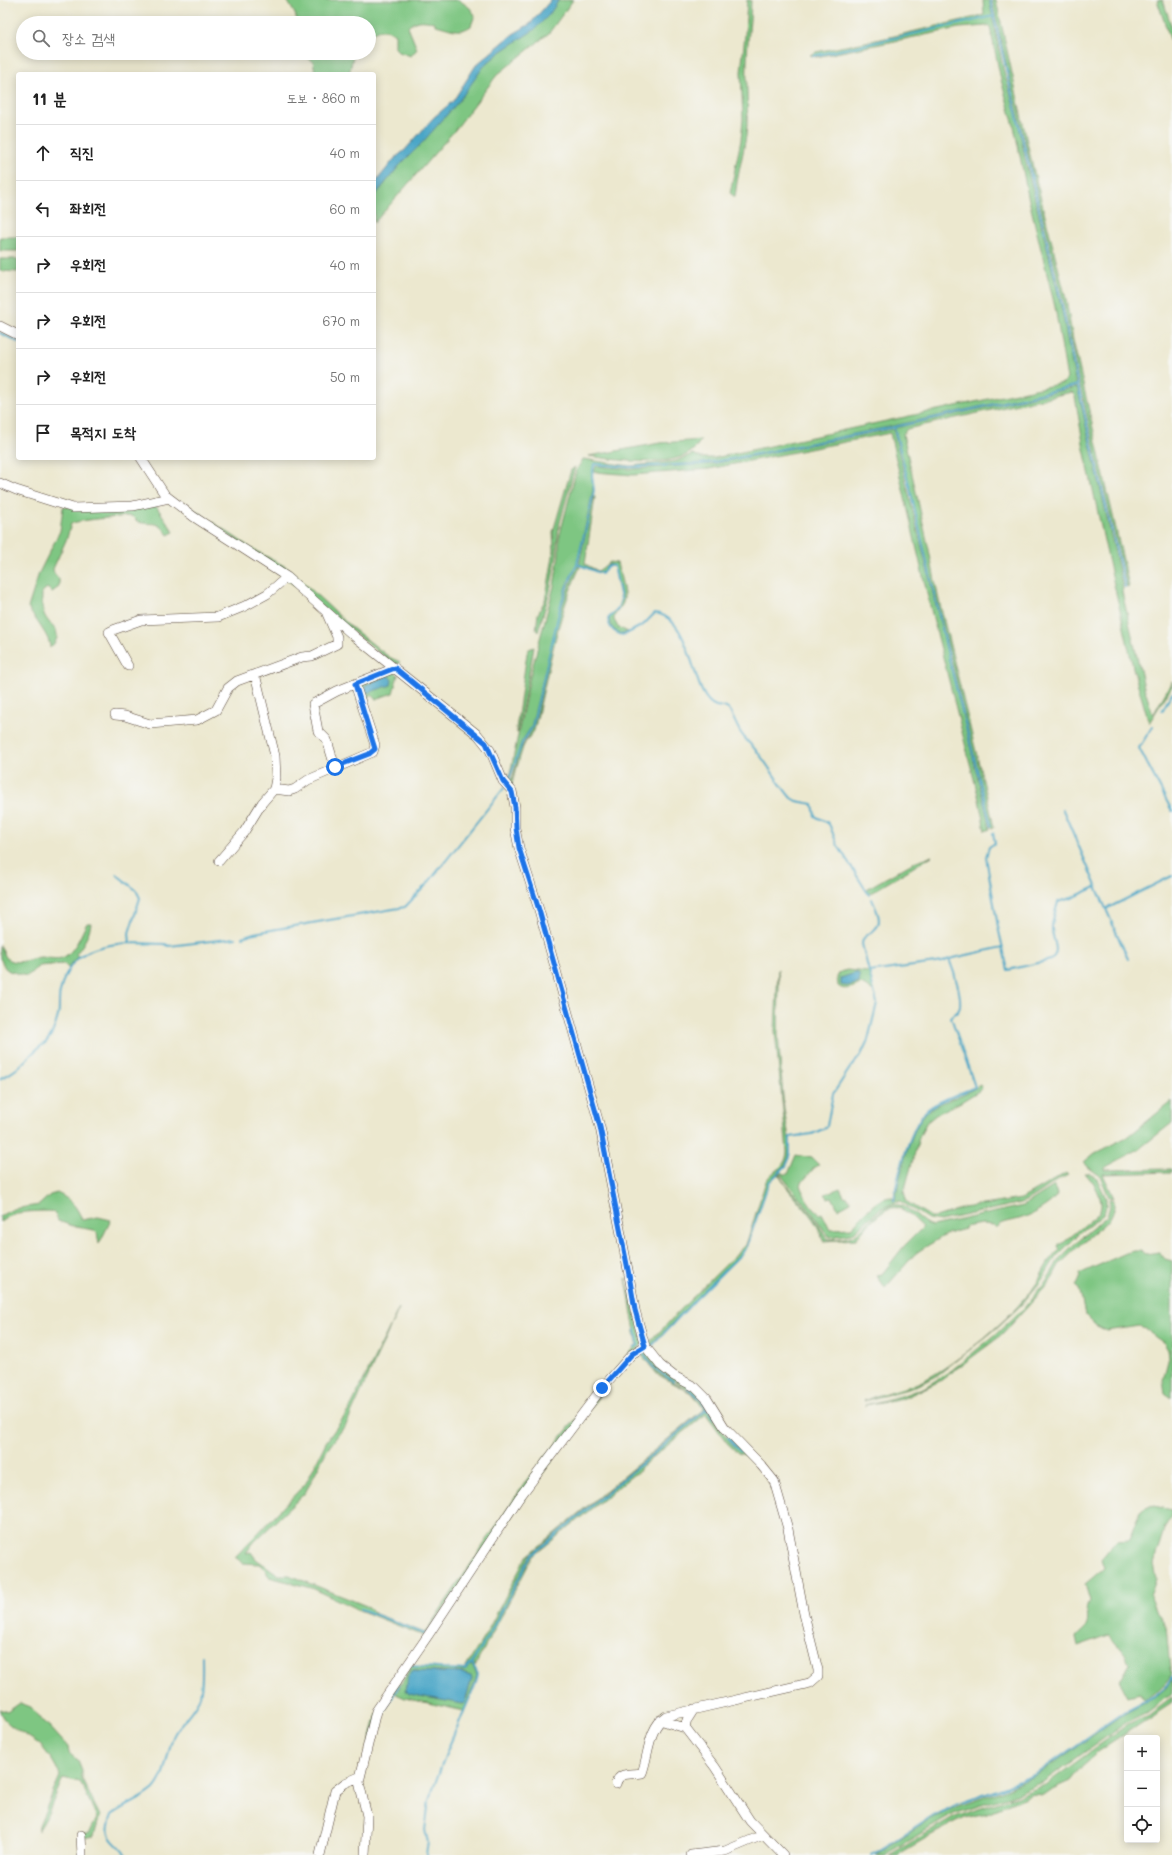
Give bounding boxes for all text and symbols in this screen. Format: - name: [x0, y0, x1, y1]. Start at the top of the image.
- search box: [16, 16, 376, 60]
- icon: search: [30, 27, 52, 49]
- text: 장소 검색: [62, 28, 115, 48]
- text: 11 분: [32, 87, 67, 109]
- text: 도보 · 860 m: [287, 89, 360, 106]
- icon: ahead: [32, 142, 54, 164]
- text: 직진: [70, 142, 94, 162]
- text: 40 m: [330, 144, 360, 161]
- icon: left: [32, 198, 54, 220]
- text: 좌회전: [70, 198, 106, 218]
- text: 60 m: [330, 200, 360, 217]
- icon: right: [32, 254, 54, 276]
- text: 우회전: [70, 254, 106, 274]
- text: 40 m: [330, 256, 360, 273]
- icon: right: [32, 310, 54, 332]
- text: 우회전: [70, 310, 106, 330]
- text: 670 m: [322, 312, 360, 329]
- icon: right: [32, 366, 54, 388]
- text: 우회전: [70, 366, 106, 386]
- text: 50 m: [330, 368, 360, 385]
- icon: arrive: [32, 422, 54, 444]
- text: 목적지 도착: [70, 422, 136, 442]
- route start: [326, 758, 344, 776]
- route end: [593, 1379, 611, 1397]
- map controls: [1124, 1735, 1160, 1843]
- button: +: [1124, 1735, 1160, 1771]
- button: −: [1124, 1771, 1160, 1807]
- button: locate: [1124, 1807, 1160, 1843]

